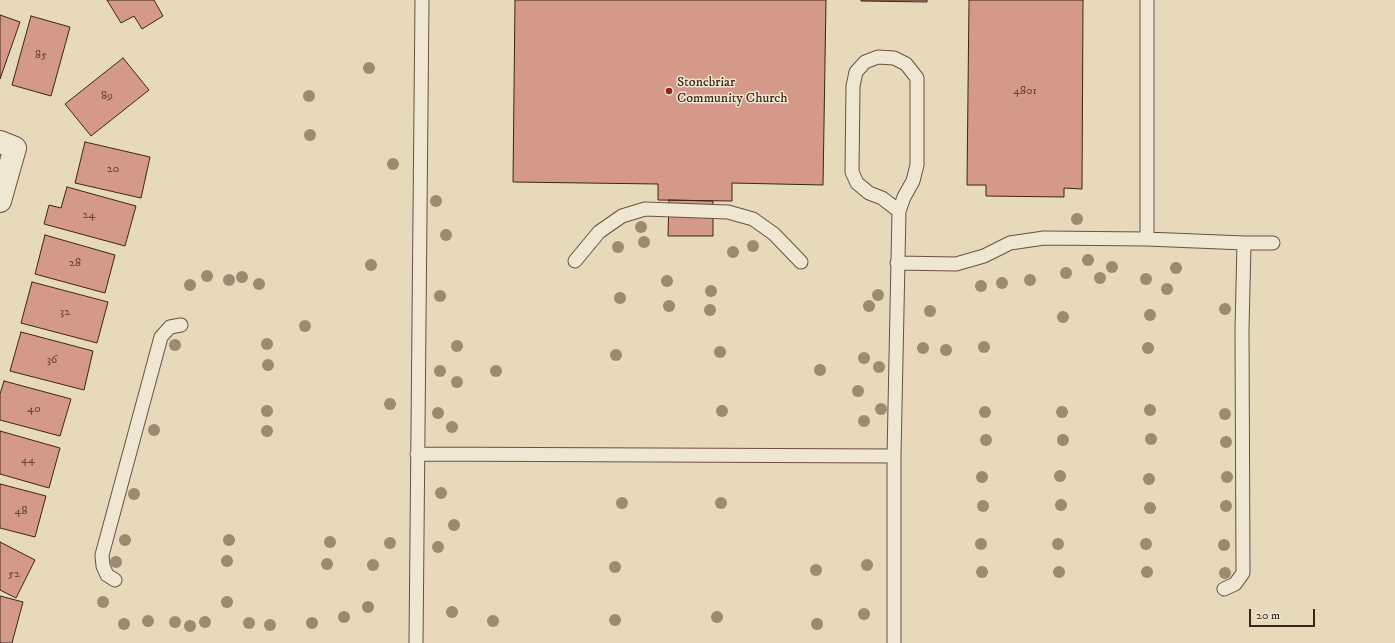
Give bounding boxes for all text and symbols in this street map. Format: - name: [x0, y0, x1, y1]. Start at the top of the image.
- house number: 85: [35, 49, 47, 63]
- place label: Stonebriar Community Church: [677, 75, 788, 108]
- house number: 4801: [1013, 85, 1037, 99]
- marker: Stonebriar Community Church: [664, 86, 674, 96]
- house number: 89: [101, 90, 113, 104]
- house number: 20: [107, 163, 119, 177]
- house number: 24: [83, 209, 95, 223]
- house number: 28: [69, 257, 81, 271]
- house number: 32: [60, 306, 70, 320]
- house number: 36: [47, 354, 57, 368]
- house number: 40: [27, 403, 41, 417]
- house number: 44: [21, 454, 35, 468]
- house number: 48: [15, 505, 27, 519]
- house number: 52: [8, 568, 20, 582]
- scale bar: [1251, 601, 1317, 627]
- text: 20 m: [1256, 608, 1280, 623]

